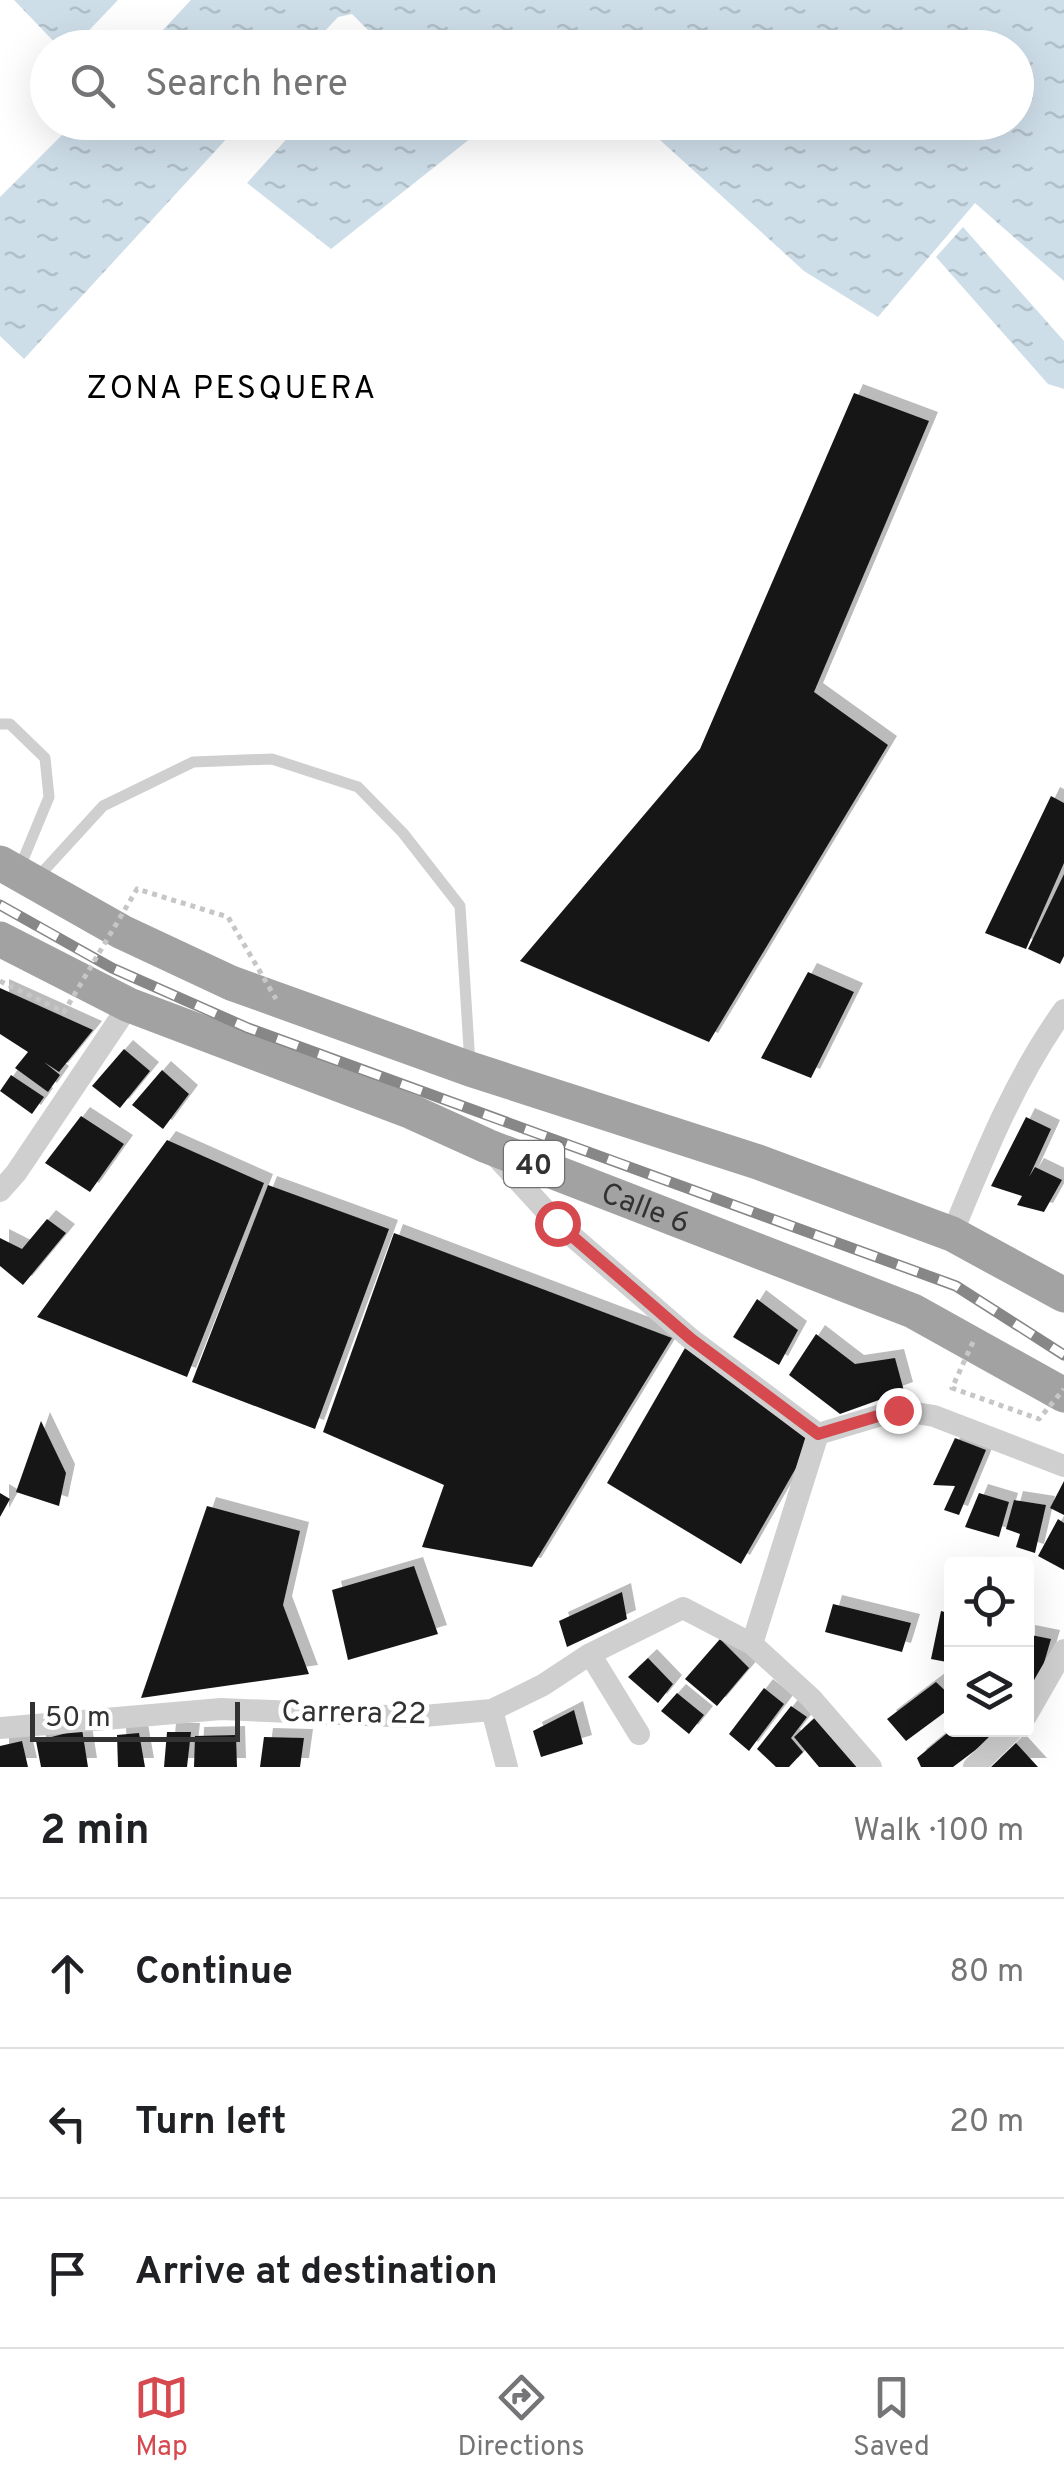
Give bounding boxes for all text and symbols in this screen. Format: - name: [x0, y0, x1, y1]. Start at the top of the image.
- search box: [30, 30, 1034, 140]
- icon: search: [65, 58, 120, 113]
- text: Search here: [145, 61, 348, 110]
- district label: ZONA PESQUERA: [86, 370, 378, 410]
- road number: 40: [504, 1141, 564, 1187]
- street label: Calle 6: [595, 1176, 694, 1244]
- route start: [535, 1201, 581, 1247]
- route end: [876, 1388, 922, 1434]
- map controls: [944, 1557, 1034, 1737]
- button: locate: [944, 1557, 1034, 1647]
- button: layers: [944, 1647, 1034, 1737]
- street label: Carrera 22: [281, 1695, 427, 1734]
- scale bar: [30, 1697, 240, 1742]
- text: 50 m: [45, 1701, 111, 1737]
- text: 2 min: [40, 1806, 150, 1859]
- text: Walk · 100 m: [853, 1812, 1024, 1852]
- icon: ahead: [40, 1946, 95, 2001]
- text: Continue: [135, 1949, 293, 1998]
- text: 80 m: [950, 1953, 1024, 1993]
- icon: left: [40, 2096, 95, 2151]
- text: Turn left: [135, 2099, 287, 2148]
- text: 20 m: [949, 2103, 1024, 2143]
- icon: arrive: [40, 2246, 95, 2301]
- text: Arrive at destination: [135, 2249, 498, 2298]
- tab: Map: [134, 2370, 189, 2466]
- tab: Directions: [457, 2370, 585, 2466]
- tab: Saved: [853, 2370, 930, 2466]

